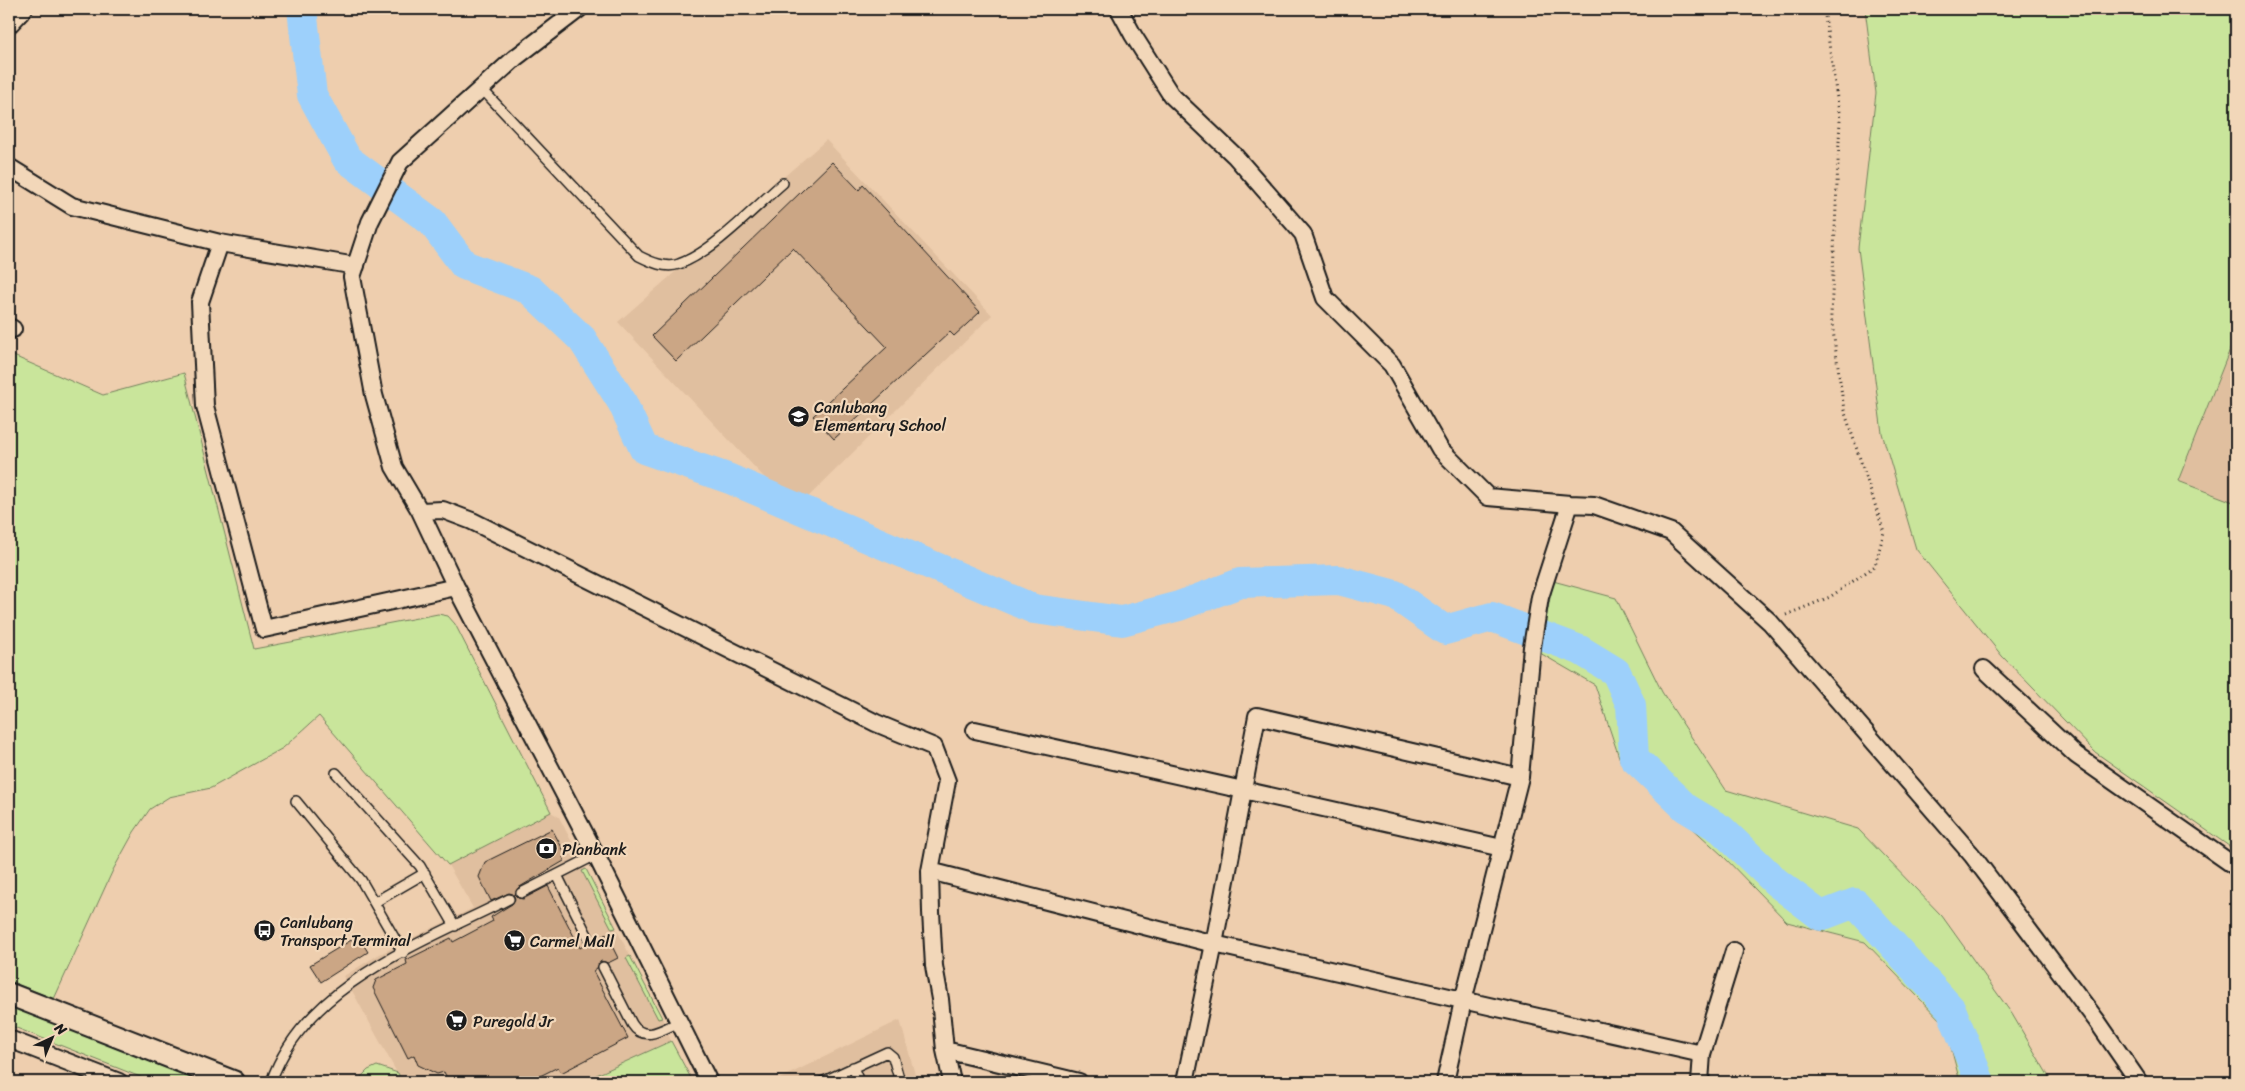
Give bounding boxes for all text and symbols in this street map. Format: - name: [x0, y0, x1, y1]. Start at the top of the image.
- place label: Canlubang Elementary School: [814, 393, 946, 440]
- school or university icon: Canlubang Elementary School: [786, 404, 810, 428]
- place label: Planbank: [562, 835, 627, 864]
- bank icon: Planbank: [534, 837, 558, 861]
- place label: Canlubang Transport Terminal: [280, 908, 411, 955]
- bus stop icon: Canlubang Transport Terminal: [252, 919, 276, 943]
- place label: Carmel Mall: [530, 927, 614, 956]
- supermarket icon: Carmel Mall: [502, 929, 526, 953]
- place label: Puregold Jr: [473, 1007, 555, 1036]
- supermarket icon: Puregold Jr: [445, 1009, 469, 1033]
- north arrow: [28, 1014, 78, 1064]
- text: N: [48, 1016, 73, 1042]

